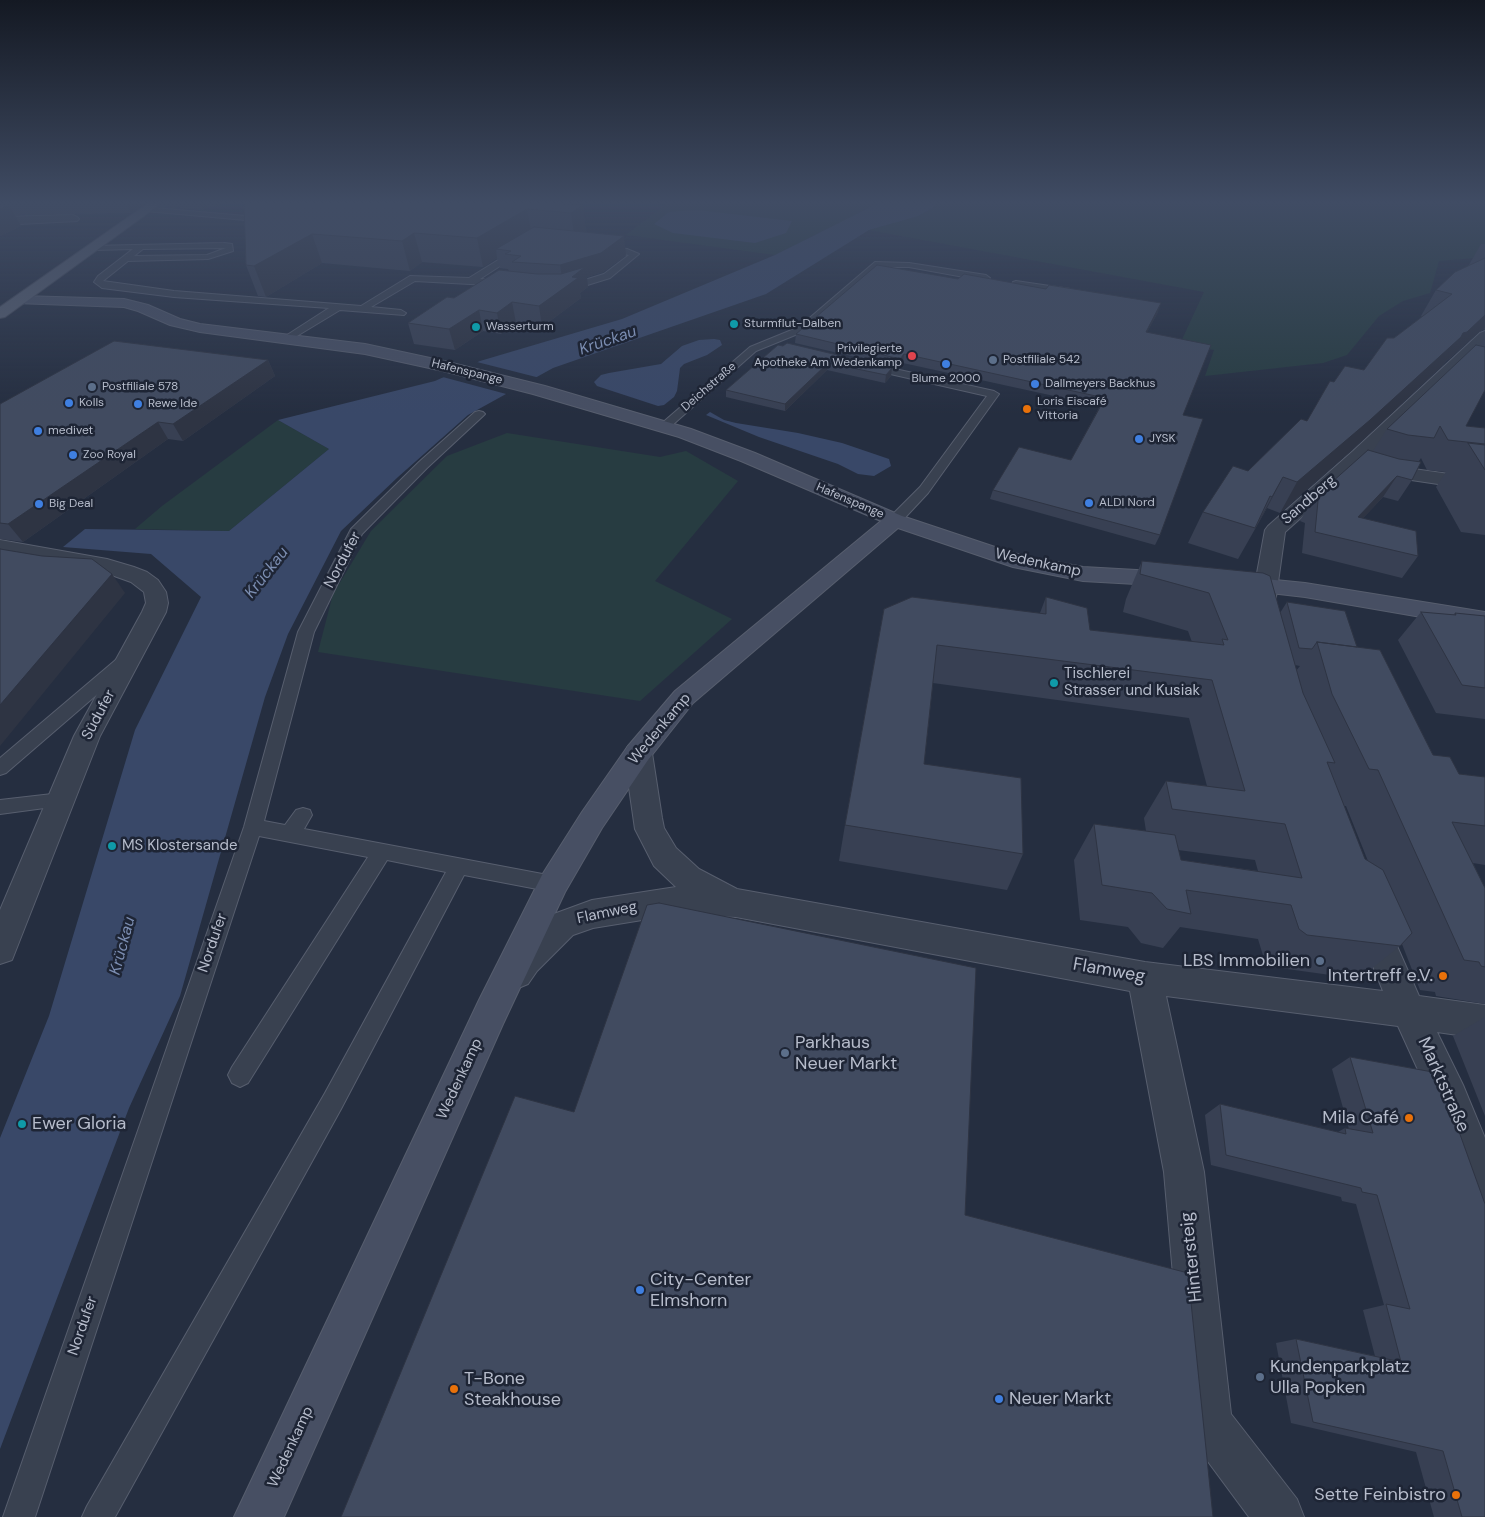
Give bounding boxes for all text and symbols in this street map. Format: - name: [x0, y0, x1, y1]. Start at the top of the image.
- place label: Sturmflut-Dalben: [744, 317, 841, 331]
- marker: Sturmflut-Dalben: [728, 318, 740, 330]
- place label: Wasserturm: [486, 320, 554, 334]
- marker: Wasserturm: [470, 321, 482, 333]
- water label: Krückau: [577, 322, 639, 360]
- place label: Privilegierte Apotheke Am Wedenkamp: [754, 342, 902, 370]
- marker: Privilegierte Apotheke Am Wedenkamp: [906, 350, 918, 362]
- place label: Postfiliale 542: [1003, 353, 1080, 367]
- marker: Postfiliale 542: [987, 354, 999, 366]
- street label: Hafenspange: [430, 356, 504, 388]
- marker: Blume 2000: [940, 358, 952, 370]
- street label: Deichstraße: [679, 359, 739, 415]
- place label: Blume 2000: [912, 372, 980, 386]
- place label: Dallmeyers Backhus: [1045, 377, 1155, 391]
- marker: Dallmeyers Backhus: [1029, 378, 1041, 390]
- place label: Postfiliale 578: [102, 380, 178, 394]
- marker: Postfiliale 578: [86, 381, 98, 393]
- place label: Loris Eiscafé Vittoria: [1037, 395, 1106, 423]
- place label: Kolls: [79, 396, 104, 410]
- marker: Kolls: [63, 397, 75, 409]
- place label: Rewe Ide: [148, 397, 197, 411]
- marker: Rewe Ide: [132, 398, 144, 410]
- marker: Loris Eiscafé Vittoria: [1021, 403, 1033, 415]
- place label: medivet: [48, 424, 93, 438]
- marker: medivet: [32, 425, 44, 437]
- place label: JYSK: [1149, 432, 1175, 446]
- marker: JYSK: [1133, 433, 1145, 445]
- place label: Zoo Royal: [83, 448, 136, 462]
- marker: Zoo Royal: [67, 449, 79, 461]
- street label: Sandberg: [1278, 471, 1340, 529]
- street label: Hafenspange: [814, 480, 886, 522]
- place label: ALDI Nord: [1099, 496, 1155, 510]
- place label: Big Deal: [49, 497, 93, 511]
- marker: ALDI Nord: [1083, 497, 1095, 509]
- marker: Big Deal: [33, 498, 45, 510]
- street label: Nordufer: [321, 529, 365, 591]
- water label: Krückau: [241, 544, 293, 602]
- street label: Wedenkamp: [993, 545, 1083, 581]
- place label: Tischlerei Strasser und Kusiak: [1064, 665, 1200, 700]
- marker: Tischlerei Strasser und Kusiak: [1048, 677, 1060, 689]
- street label: Südufer: [78, 687, 120, 743]
- street label: Wedenkamp: [625, 690, 695, 768]
- place label: MS Klostersande: [122, 837, 237, 855]
- marker: MS Klostersande: [106, 840, 118, 852]
- street label: Flamweg: [575, 898, 639, 928]
- street label: Nordufer: [194, 911, 232, 975]
- water label: Krückau: [106, 915, 140, 977]
- place label: LBS Immobilien: [1183, 950, 1310, 972]
- street label: Flamweg: [1071, 954, 1147, 988]
- marker: LBS Immobilien: [1314, 955, 1326, 967]
- place label: Intertreff e.V.: [1328, 965, 1433, 987]
- marker: Intertreff e.V.: [1437, 970, 1449, 982]
- place label: Parkhaus Neuer Markt: [795, 1032, 897, 1074]
- street label: Marktstraße: [1412, 1034, 1474, 1136]
- street label: Wedenkamp: [433, 1036, 487, 1122]
- marker: Parkhaus Neuer Markt: [779, 1047, 791, 1059]
- place label: Mila Café: [1322, 1107, 1399, 1129]
- marker: Mila Café: [1403, 1112, 1415, 1124]
- place label: Ewer Gloria: [32, 1113, 126, 1135]
- marker: Ewer Gloria: [16, 1118, 28, 1130]
- street label: Hintersteig: [1177, 1211, 1207, 1303]
- place label: City-Center Elmshorn: [650, 1269, 751, 1312]
- marker: City-Center Elmshorn: [634, 1284, 646, 1296]
- street label: Nordufer: [64, 1294, 102, 1358]
- place label: Kundenparkplatz Ulla Popken: [1270, 1356, 1410, 1398]
- place label: T-Bone Steakhouse: [464, 1368, 561, 1410]
- marker: Kundenparkplatz Ulla Popken: [1254, 1371, 1266, 1383]
- marker: T-Bone Steakhouse: [448, 1383, 460, 1395]
- place label: Neuer Markt: [1009, 1388, 1111, 1410]
- marker: Neuer Markt: [993, 1393, 1005, 1405]
- street label: Wedenkamp: [264, 1404, 318, 1490]
- place label: Sette Feinbistro: [1314, 1484, 1446, 1506]
- marker: Sette Feinbistro: [1450, 1489, 1462, 1501]

